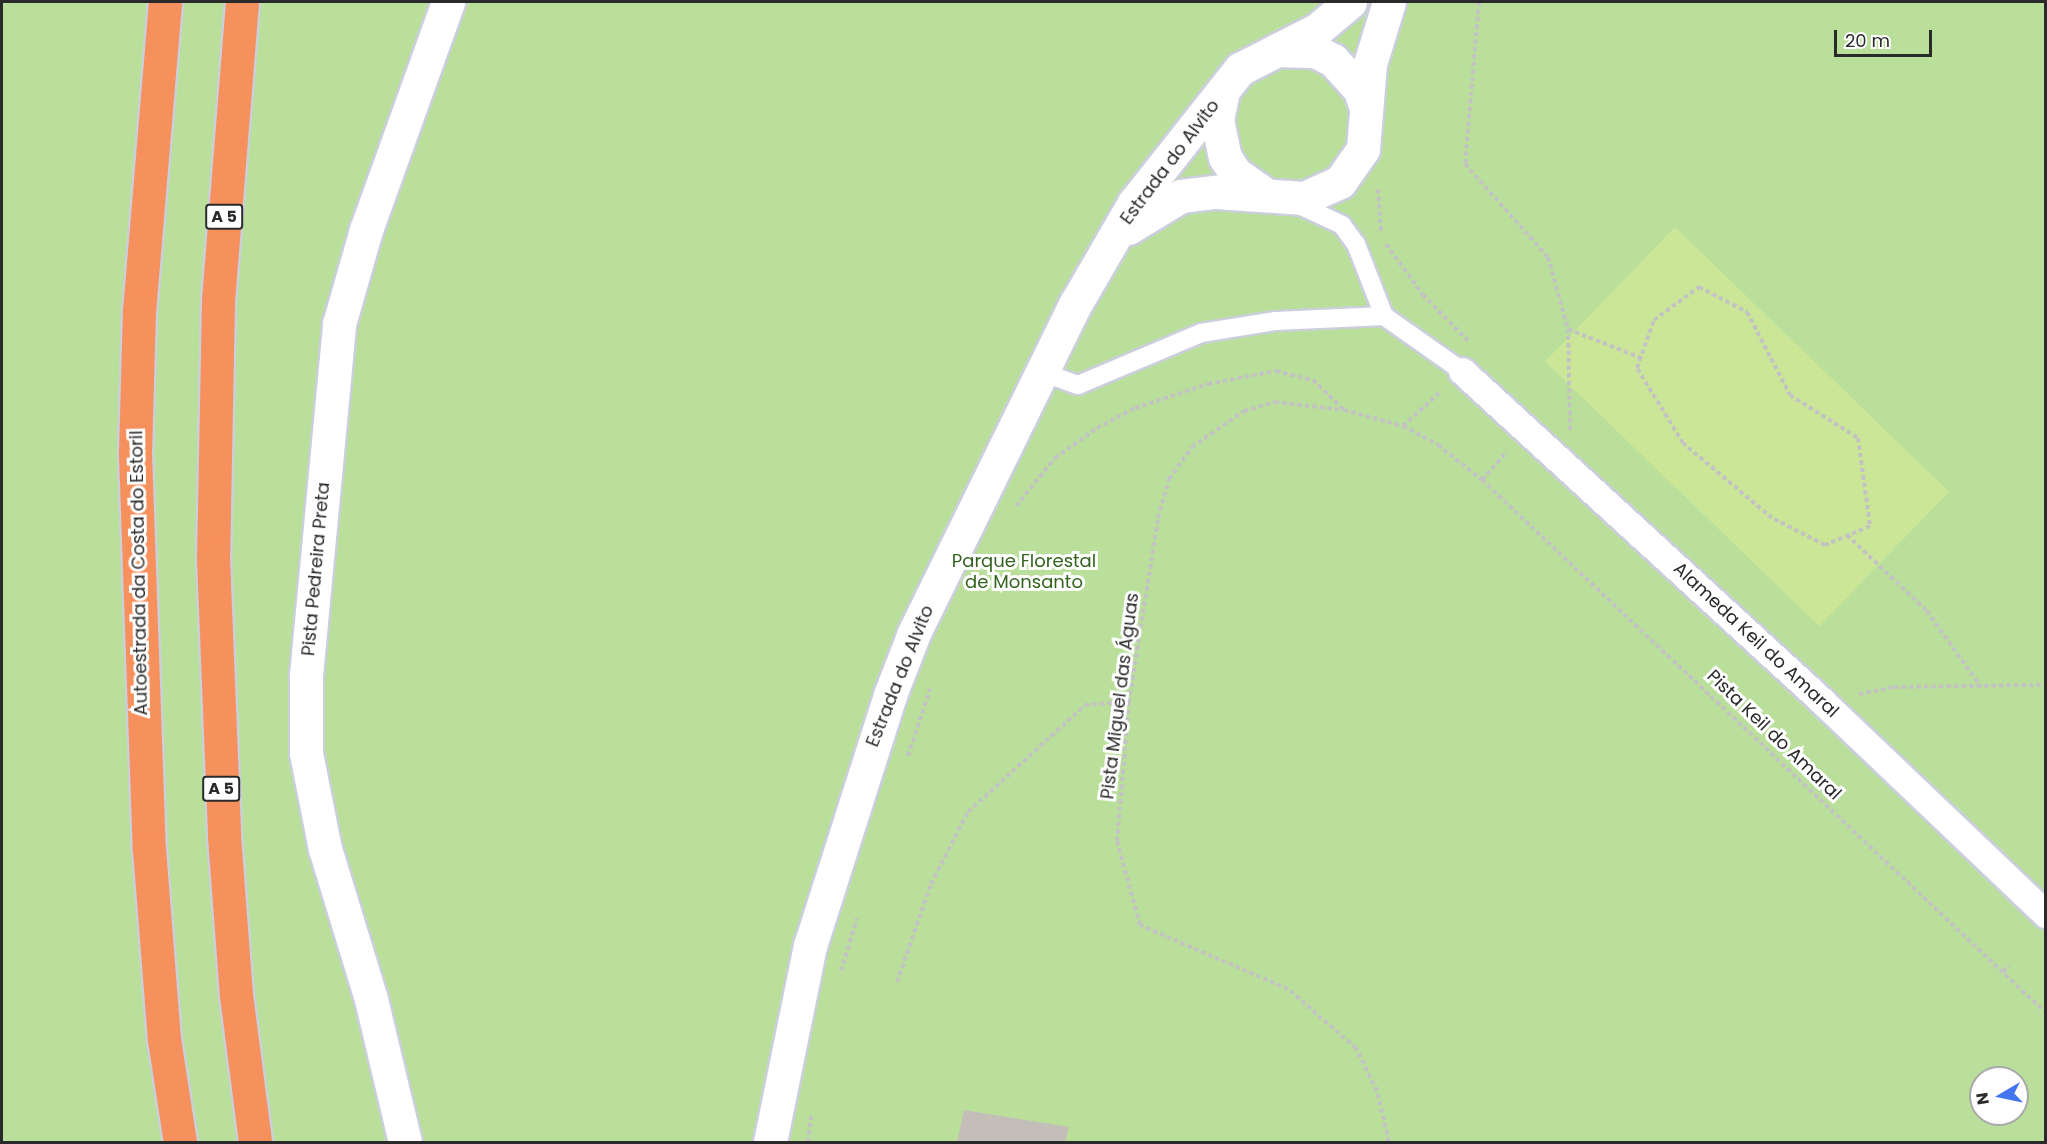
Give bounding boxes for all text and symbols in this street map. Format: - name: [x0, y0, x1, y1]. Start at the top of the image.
- scale bar: [1837, 18, 1934, 56]
- text: 20 m: [1845, 28, 1890, 53]
- street label: Estrada do Alvito: [1116, 95, 1224, 229]
- road number: A 5: [204, 204, 244, 230]
- street label: Autoestrada da Costa do Estoril: [126, 430, 152, 716]
- street label: Pista Pedreira Preta: [298, 481, 334, 657]
- park label: Parque Florestal de Monsanto: [952, 551, 1096, 594]
- street label: Alameda Keil do Amaral: [1669, 558, 1843, 722]
- street label: Pista Miguel das Águas: [1097, 592, 1143, 800]
- street label: Estrada do Alvito: [862, 602, 938, 750]
- street label: Pista Keil do Amaral: [1702, 665, 1846, 805]
- road number: A 5: [202, 776, 240, 802]
- north arrow: [1969, 1066, 2029, 1126]
- text: N: [1970, 1091, 1995, 1106]

